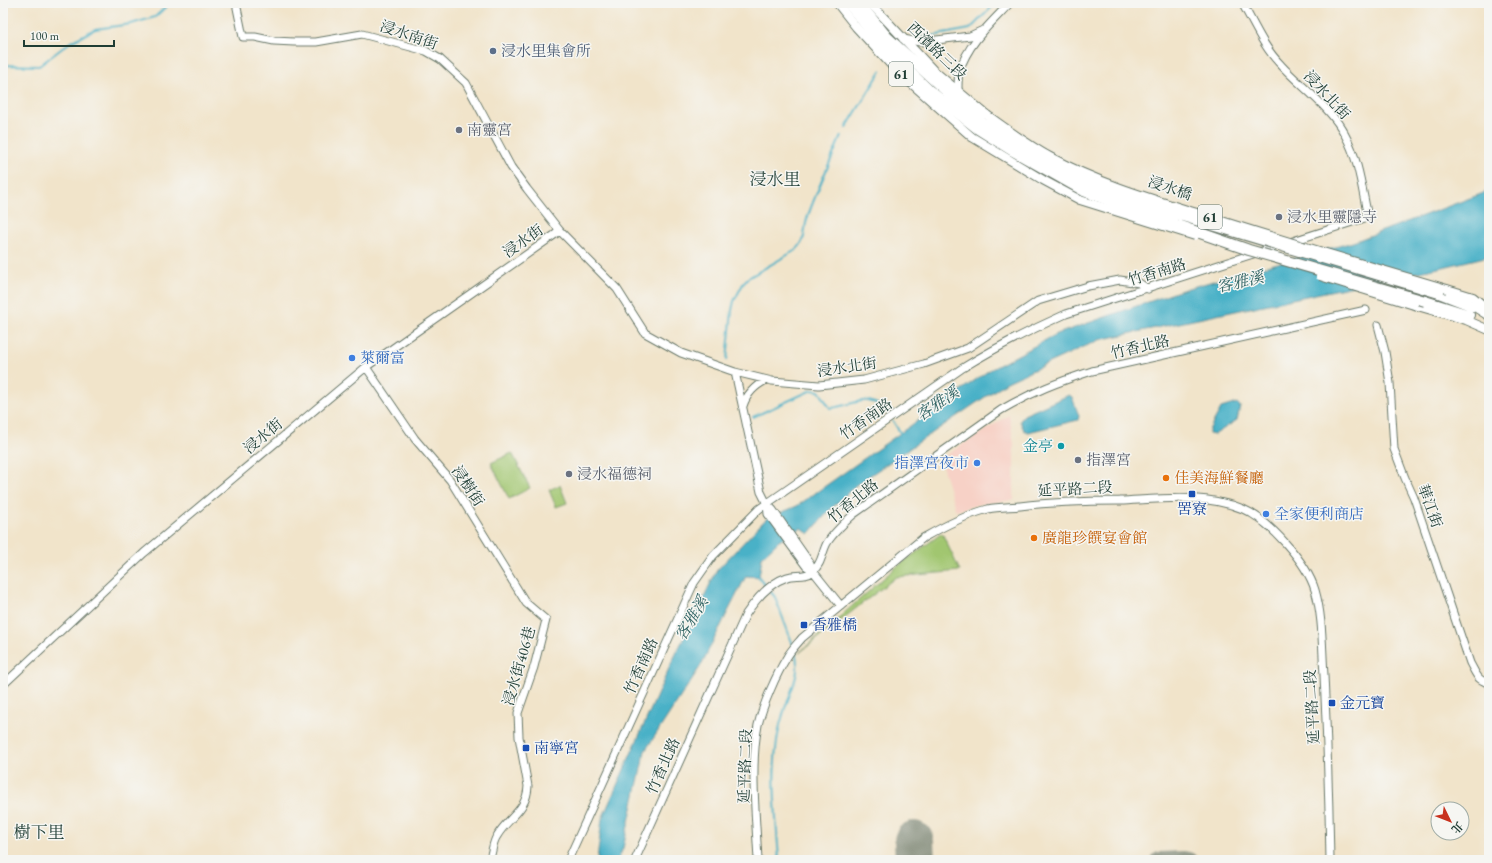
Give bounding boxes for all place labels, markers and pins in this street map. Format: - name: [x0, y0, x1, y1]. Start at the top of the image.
- place label: 浸水里集會所: [501, 41, 591, 60]
- marker: 浸水里集會所: [488, 46, 498, 56]
- place label: 南靈宮: [467, 120, 512, 139]
- marker: 南靈宮: [454, 125, 464, 135]
- place label: 浸水里靈隱寺: [1287, 207, 1377, 226]
- marker: 浸水里靈隱寺: [1274, 212, 1284, 222]
- place label: 萊爾富: [360, 348, 405, 367]
- marker: 萊爾富: [347, 353, 357, 363]
- place label: 金亭: [1023, 436, 1053, 455]
- marker: 金亭: [1056, 441, 1066, 451]
- place label: 指澤宮: [1086, 450, 1131, 469]
- place label: 指澤宮夜市: [894, 453, 969, 472]
- marker: 指澤宮: [1073, 455, 1083, 465]
- marker: 指澤宮夜市: [972, 458, 982, 468]
- place label: 浸水福德祠: [577, 464, 652, 483]
- place label: 佳美海鮮餐廳: [1174, 468, 1264, 487]
- marker: 浸水福德祠: [564, 469, 574, 479]
- marker: 佳美海鮮餐廳: [1161, 473, 1171, 483]
- marker: 罟寮: [1187, 489, 1197, 499]
- place label: 罟寮: [1177, 499, 1207, 518]
- place label: 全家便利商店: [1274, 504, 1364, 523]
- marker: 全家便利商店: [1261, 509, 1271, 519]
- place label: 廣龍珍饌宴會館: [1042, 528, 1147, 547]
- marker: 廣龍珍饌宴會館: [1029, 533, 1039, 543]
- place label: 香雅橋: [812, 615, 857, 634]
- marker: 香雅橋: [799, 620, 809, 630]
- place label: 金元寶: [1340, 693, 1385, 712]
- marker: 金元寶: [1327, 698, 1337, 708]
- place label: 南寧宮: [534, 738, 579, 757]
- marker: 南寧宮: [521, 743, 531, 753]

